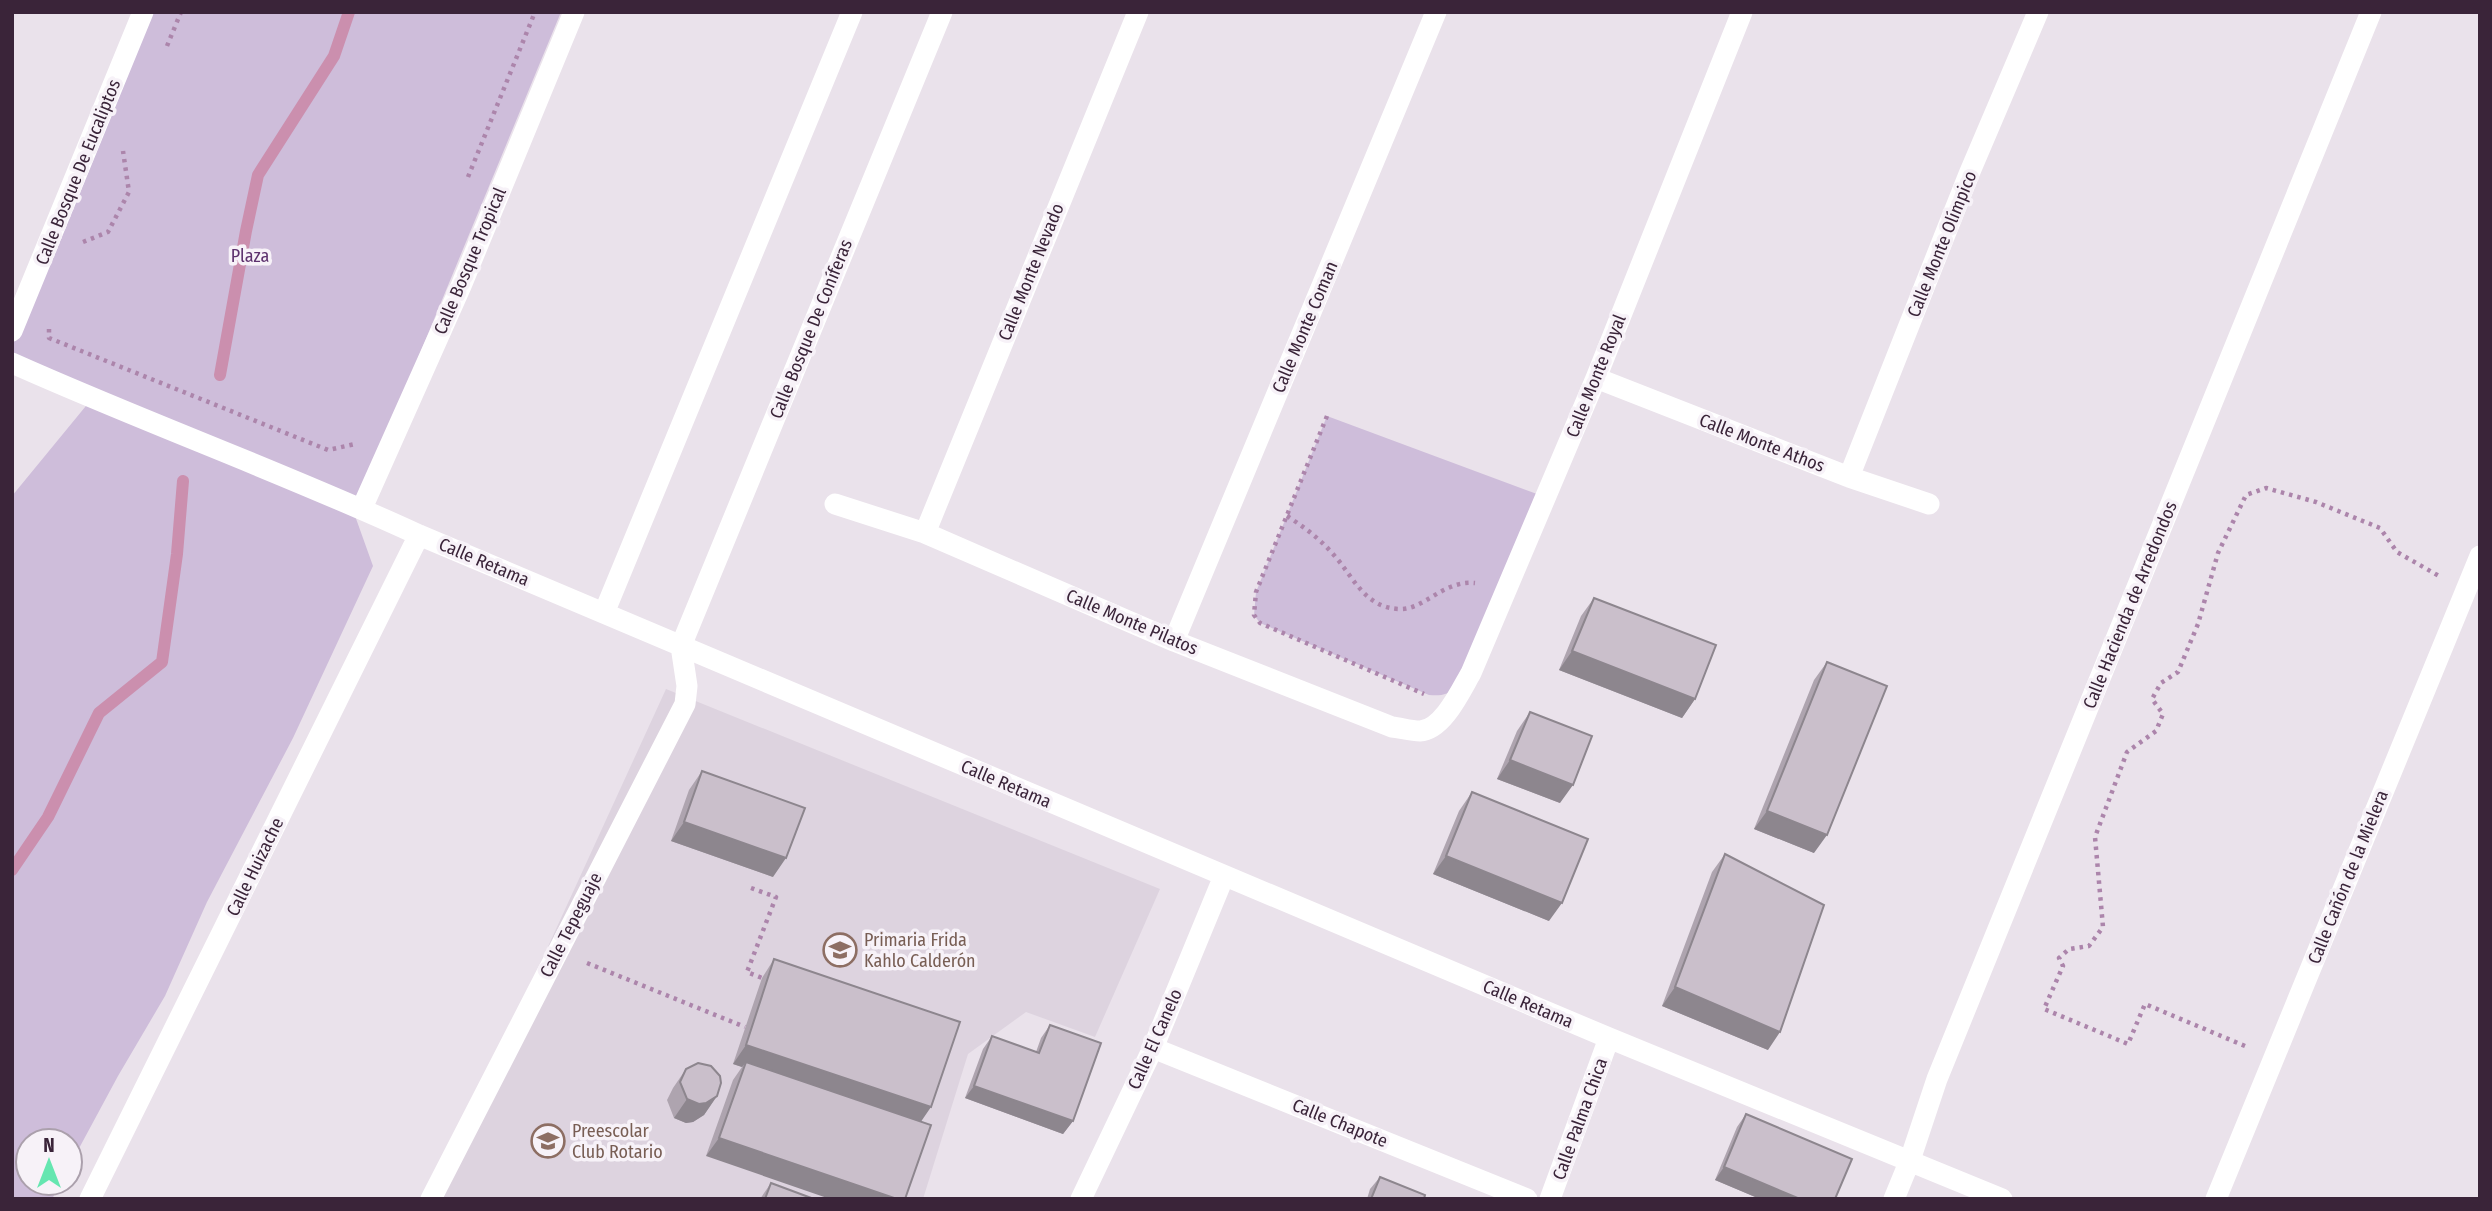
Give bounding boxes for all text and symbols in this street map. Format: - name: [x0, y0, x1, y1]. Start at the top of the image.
- street label: Calle Bosque De Eucaliptos: [31, 76, 125, 268]
- street label: Calle Monte Olímpico: [1903, 168, 1981, 320]
- street label: Calle Bosque Tropical: [429, 184, 511, 338]
- street label: Calle Monte Nevado: [993, 200, 1069, 344]
- street label: Calle Bosque De Coníferas: [765, 236, 857, 422]
- park label: Plaza: [231, 245, 269, 267]
- street label: Calle Monte Coman: [1267, 258, 1343, 396]
- street label: Calle Monte Royal: [1561, 311, 1631, 441]
- street label: Calle Monte Athos: [1696, 409, 1828, 477]
- street label: Calle Hacienda de Arredondos: [2078, 498, 2182, 712]
- street label: Calle Retama: [436, 533, 533, 591]
- street label: Calle Monte Pilatos: [1063, 584, 1201, 660]
- street label: Calle Retama: [958, 755, 1055, 813]
- street label: Calle Cañón de la Mielera: [2303, 787, 2393, 967]
- street label: Calle Huizache: [222, 814, 288, 920]
- street label: Calle Tepeguaje: [535, 869, 607, 981]
- place label: Primaria Frida Kahlo Calderón: [864, 929, 976, 972]
- school or university icon: Primaria Frida Kahlo Calderón: [821, 931, 859, 969]
- street label: Calle Retama: [1480, 975, 1577, 1033]
- street label: Calle El Canelo: [1123, 985, 1187, 1093]
- street label: Calle Palma Chica: [1548, 1055, 1612, 1183]
- street label: Calle Chapote: [1289, 1094, 1391, 1152]
- place label: Preescolar Club Rotario: [572, 1120, 663, 1163]
- school or university icon: Preescolar Club Rotario: [529, 1122, 567, 1160]
- north arrow: [14, 1127, 84, 1197]
- text: N: [43, 1134, 55, 1157]

